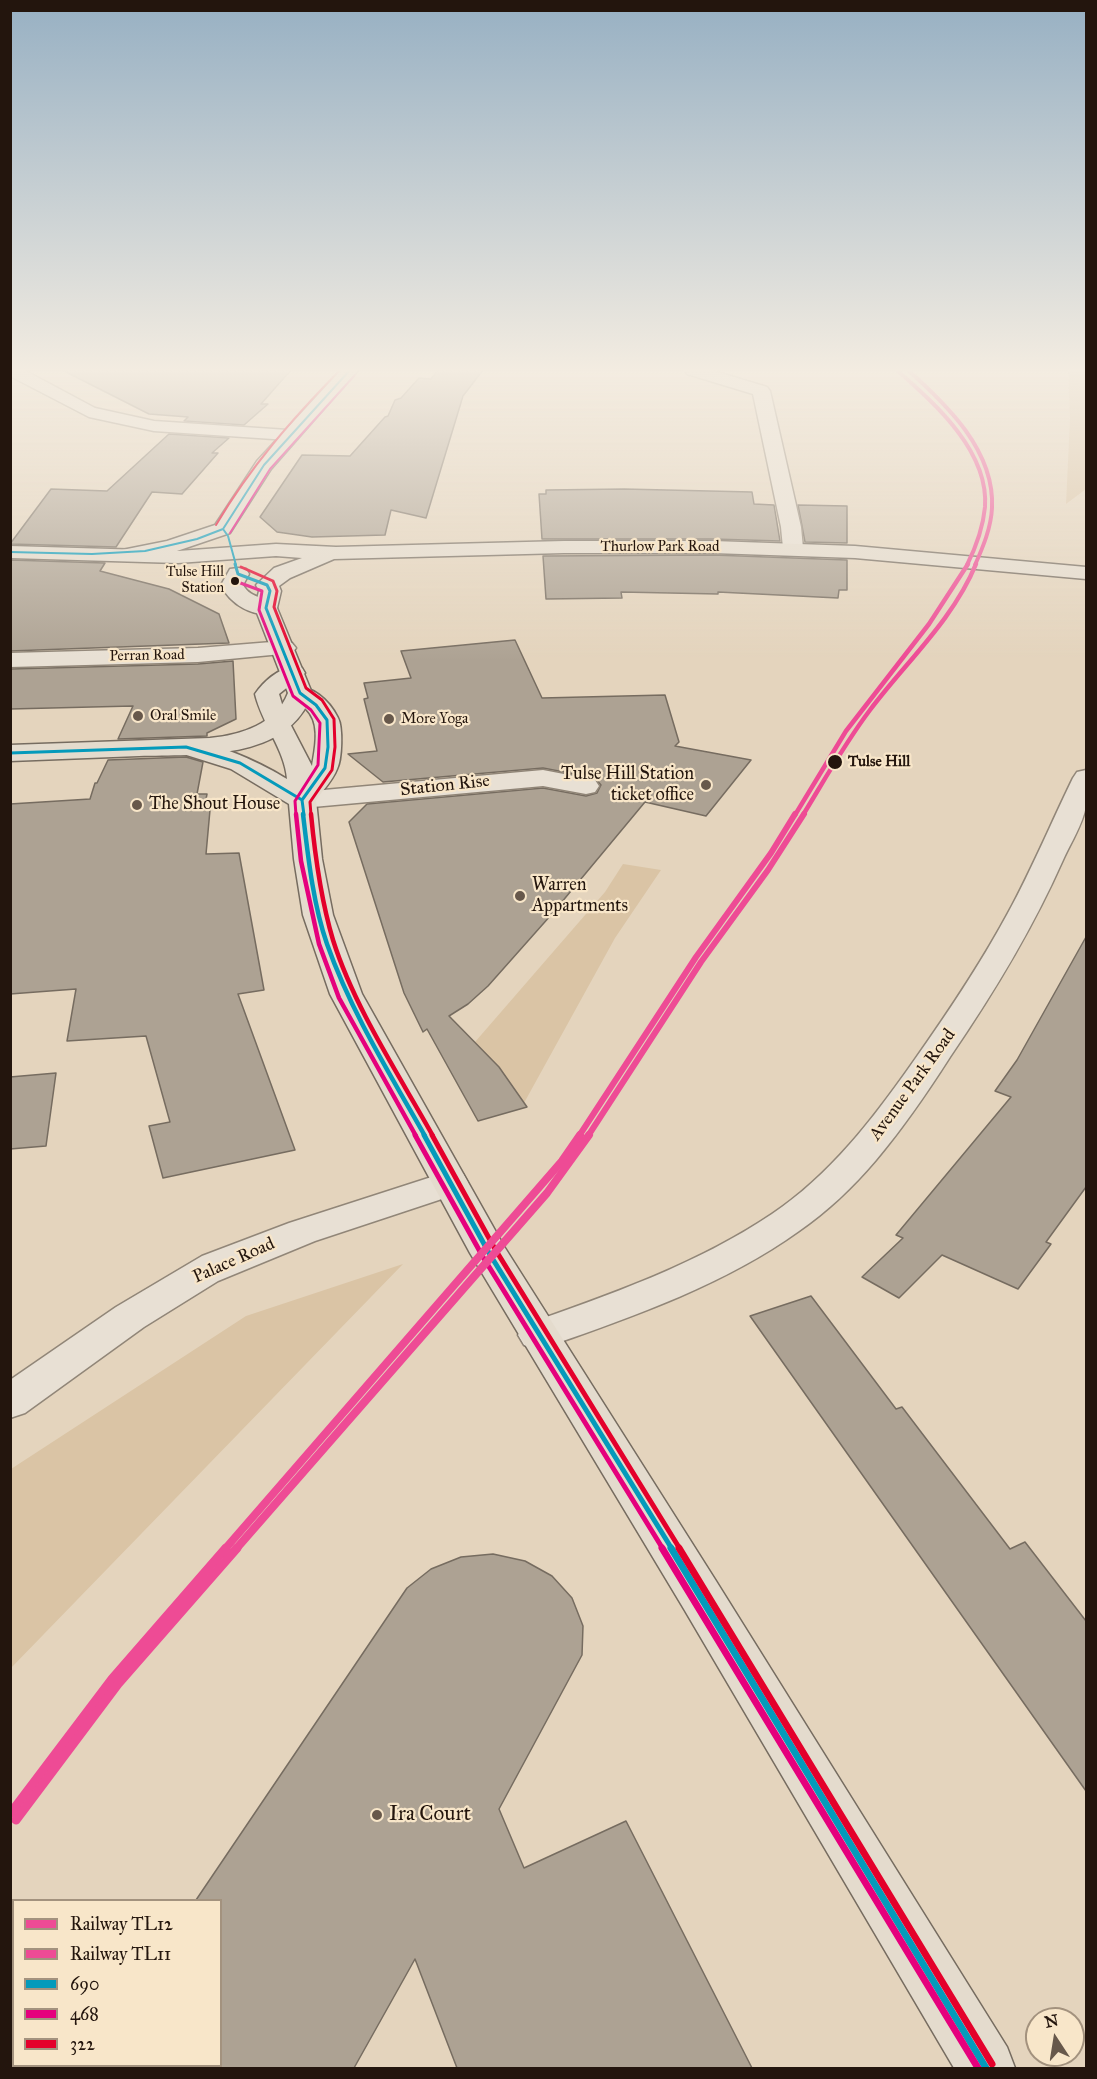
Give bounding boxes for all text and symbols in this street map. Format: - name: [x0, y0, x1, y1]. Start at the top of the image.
- street label: Thurlow Park Road: [600, 538, 720, 556]
- place label: Tulse Hill Station: [166, 565, 224, 598]
- marker: Tulse Hill Station: [229, 575, 241, 587]
- street label: Perran Road: [109, 646, 185, 666]
- place label: Oral Smile: [150, 707, 216, 725]
- marker: Oral Smile: [131, 709, 145, 723]
- place label: More Yoga: [401, 710, 468, 728]
- marker: More Yoga: [382, 712, 396, 726]
- marker: Tulse Hill: [826, 753, 844, 771]
- place label: Tulse Hill: [848, 753, 910, 771]
- place label: Tulse Hill Station ticket office: [561, 764, 694, 806]
- street label: Station Rise: [399, 771, 491, 801]
- marker: Tulse Hill Station ticket office: [699, 778, 713, 792]
- place label: The Shout House: [149, 794, 280, 816]
- marker: The Shout House: [130, 798, 144, 812]
- place label: Warren Appartments: [532, 875, 628, 918]
- marker: Warren Appartments: [513, 889, 527, 903]
- street label: Avenue Park Road: [865, 1025, 961, 1145]
- street label: Palace Road: [190, 1233, 278, 1289]
- place label: Ira Court: [389, 1802, 471, 1828]
- marker: Ira Court: [370, 1808, 384, 1822]
- legend: [12, 1899, 222, 2067]
- text: Railway TL12: [70, 1913, 173, 1935]
- text: Railway TL11: [70, 1943, 171, 1965]
- text: 690: [70, 1973, 99, 1995]
- text: 468: [70, 2003, 99, 2025]
- north arrow: [1025, 2007, 1085, 2067]
- text: N: [1043, 2010, 1060, 2032]
- text: 322: [70, 2033, 95, 2055]

